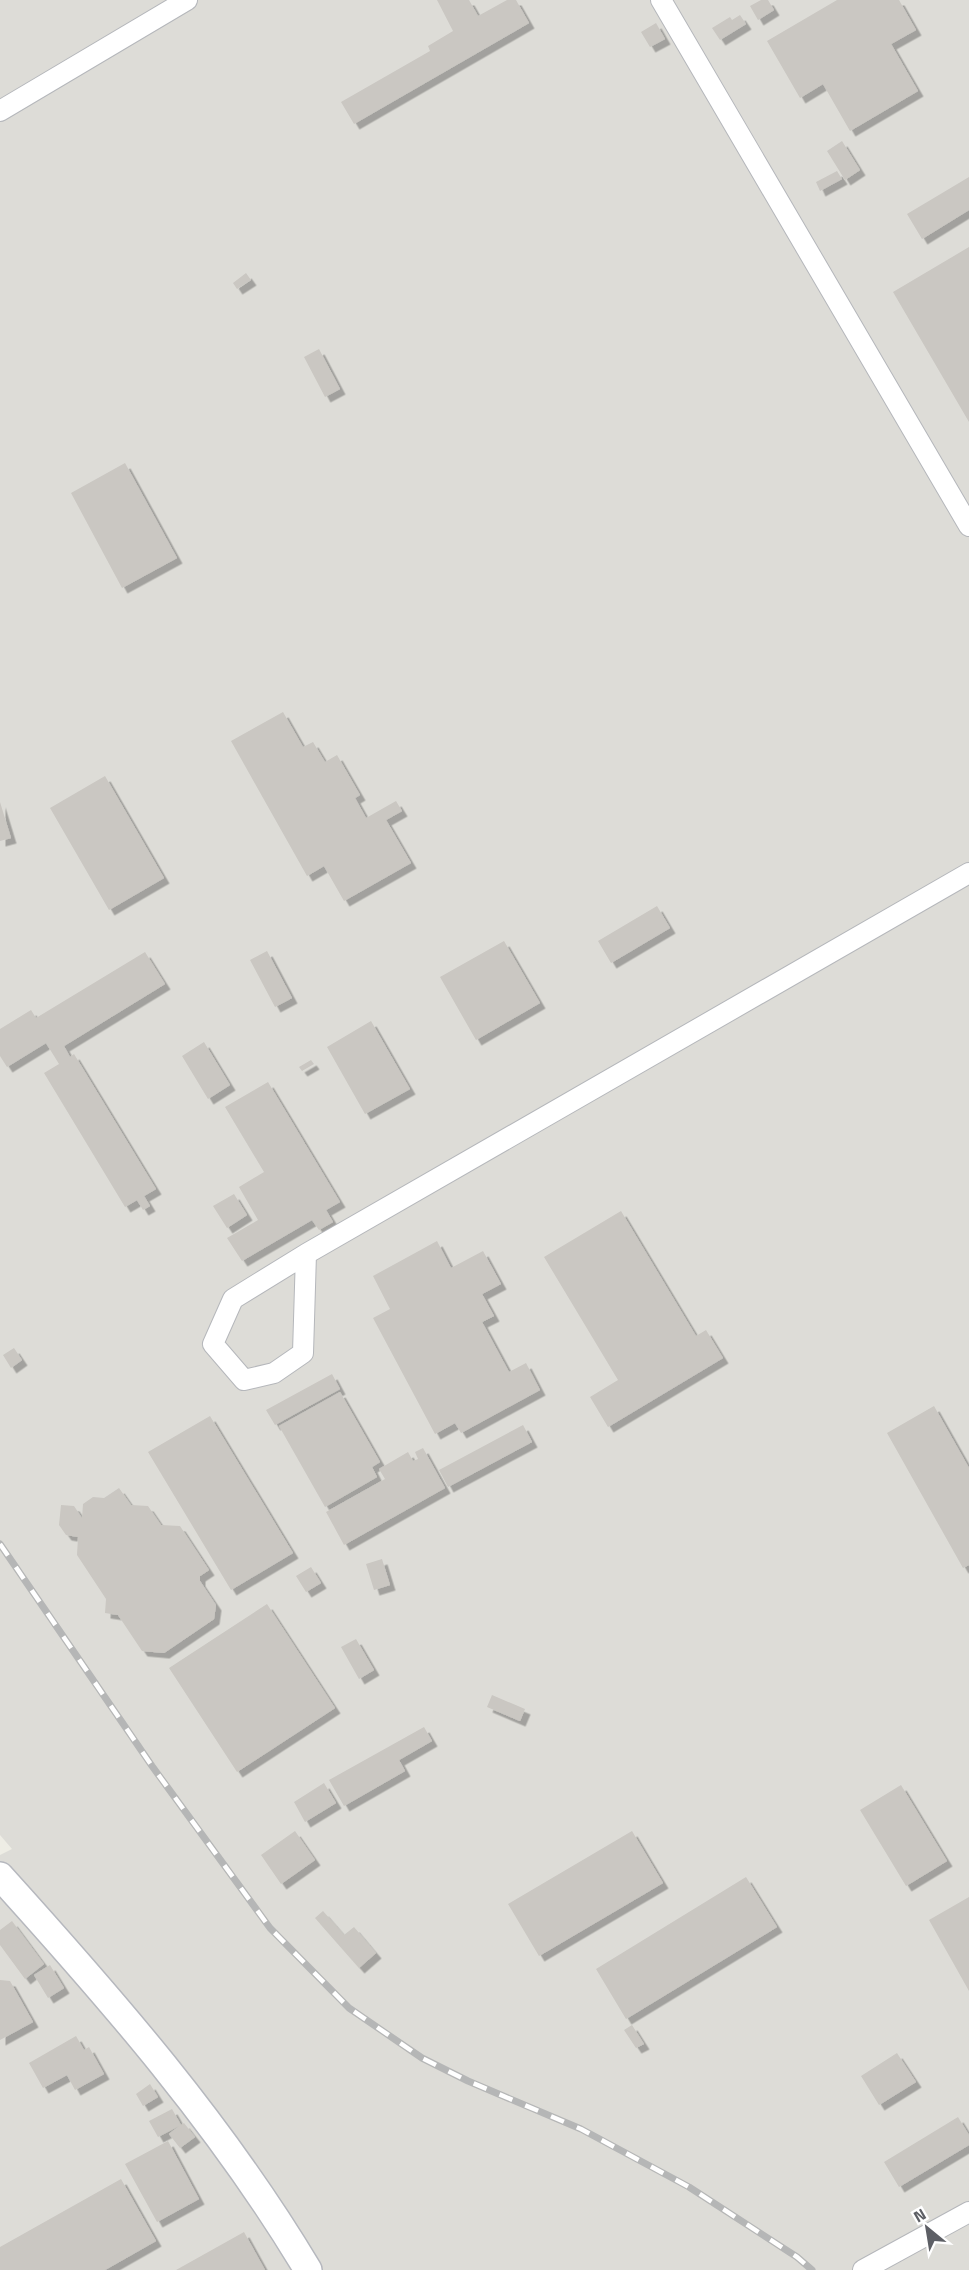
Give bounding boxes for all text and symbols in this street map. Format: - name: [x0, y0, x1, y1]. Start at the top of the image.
- north arrow: [897, 2198, 957, 2258]
- text: N: [909, 2202, 930, 2228]

